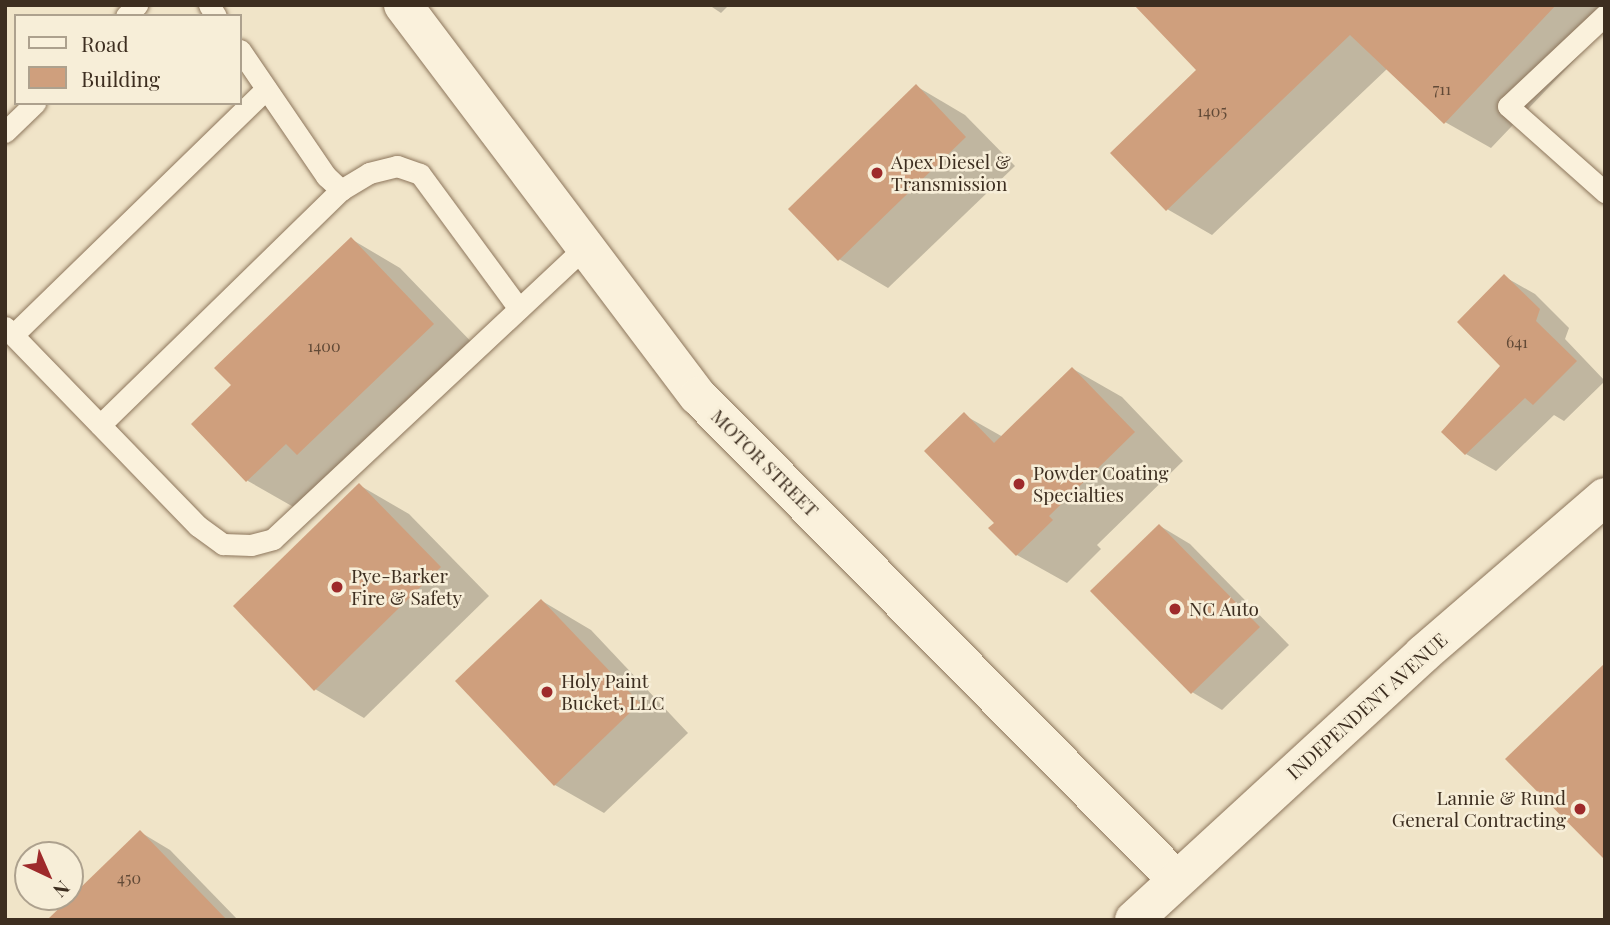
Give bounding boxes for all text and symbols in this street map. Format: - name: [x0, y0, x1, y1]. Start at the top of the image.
- legend: [14, 14, 242, 105]
- text: Road: [81, 29, 129, 57]
- text: Building: [81, 64, 160, 92]
- house number: 711: [1433, 79, 1451, 99]
- house number: 1405: [1197, 101, 1227, 121]
- place label: Apex Diesel & Transmission: [891, 151, 1011, 195]
- marker: Apex Diesel & Transmission: [869, 165, 885, 181]
- house number: 641: [1506, 332, 1528, 352]
- house number: 1400: [307, 336, 341, 356]
- street label: MOTOR STREET: [707, 405, 823, 521]
- place label: Powder Coating Specialties: [1033, 462, 1169, 506]
- marker: Powder Coating Specialties: [1011, 476, 1027, 492]
- place label: Pye-Barker Fire & Safety: [351, 565, 462, 609]
- marker: Pye-Barker Fire & Safety: [329, 579, 345, 595]
- place label: NC Auto: [1189, 598, 1260, 620]
- marker: NC Auto: [1167, 601, 1183, 617]
- street label: INDEPENDENT AVENUE: [1282, 628, 1452, 784]
- place label: Holy Paint Bucket, LLC: [561, 670, 664, 714]
- marker: Holy Paint Bucket, LLC: [539, 684, 555, 700]
- place label: Lannie & Rund General Contracting: [1392, 787, 1566, 831]
- marker: Lannie & Rund General Contracting: [1572, 801, 1588, 817]
- north arrow: [14, 841, 84, 911]
- house number: 450: [117, 868, 141, 888]
- text: N: [48, 876, 76, 904]

